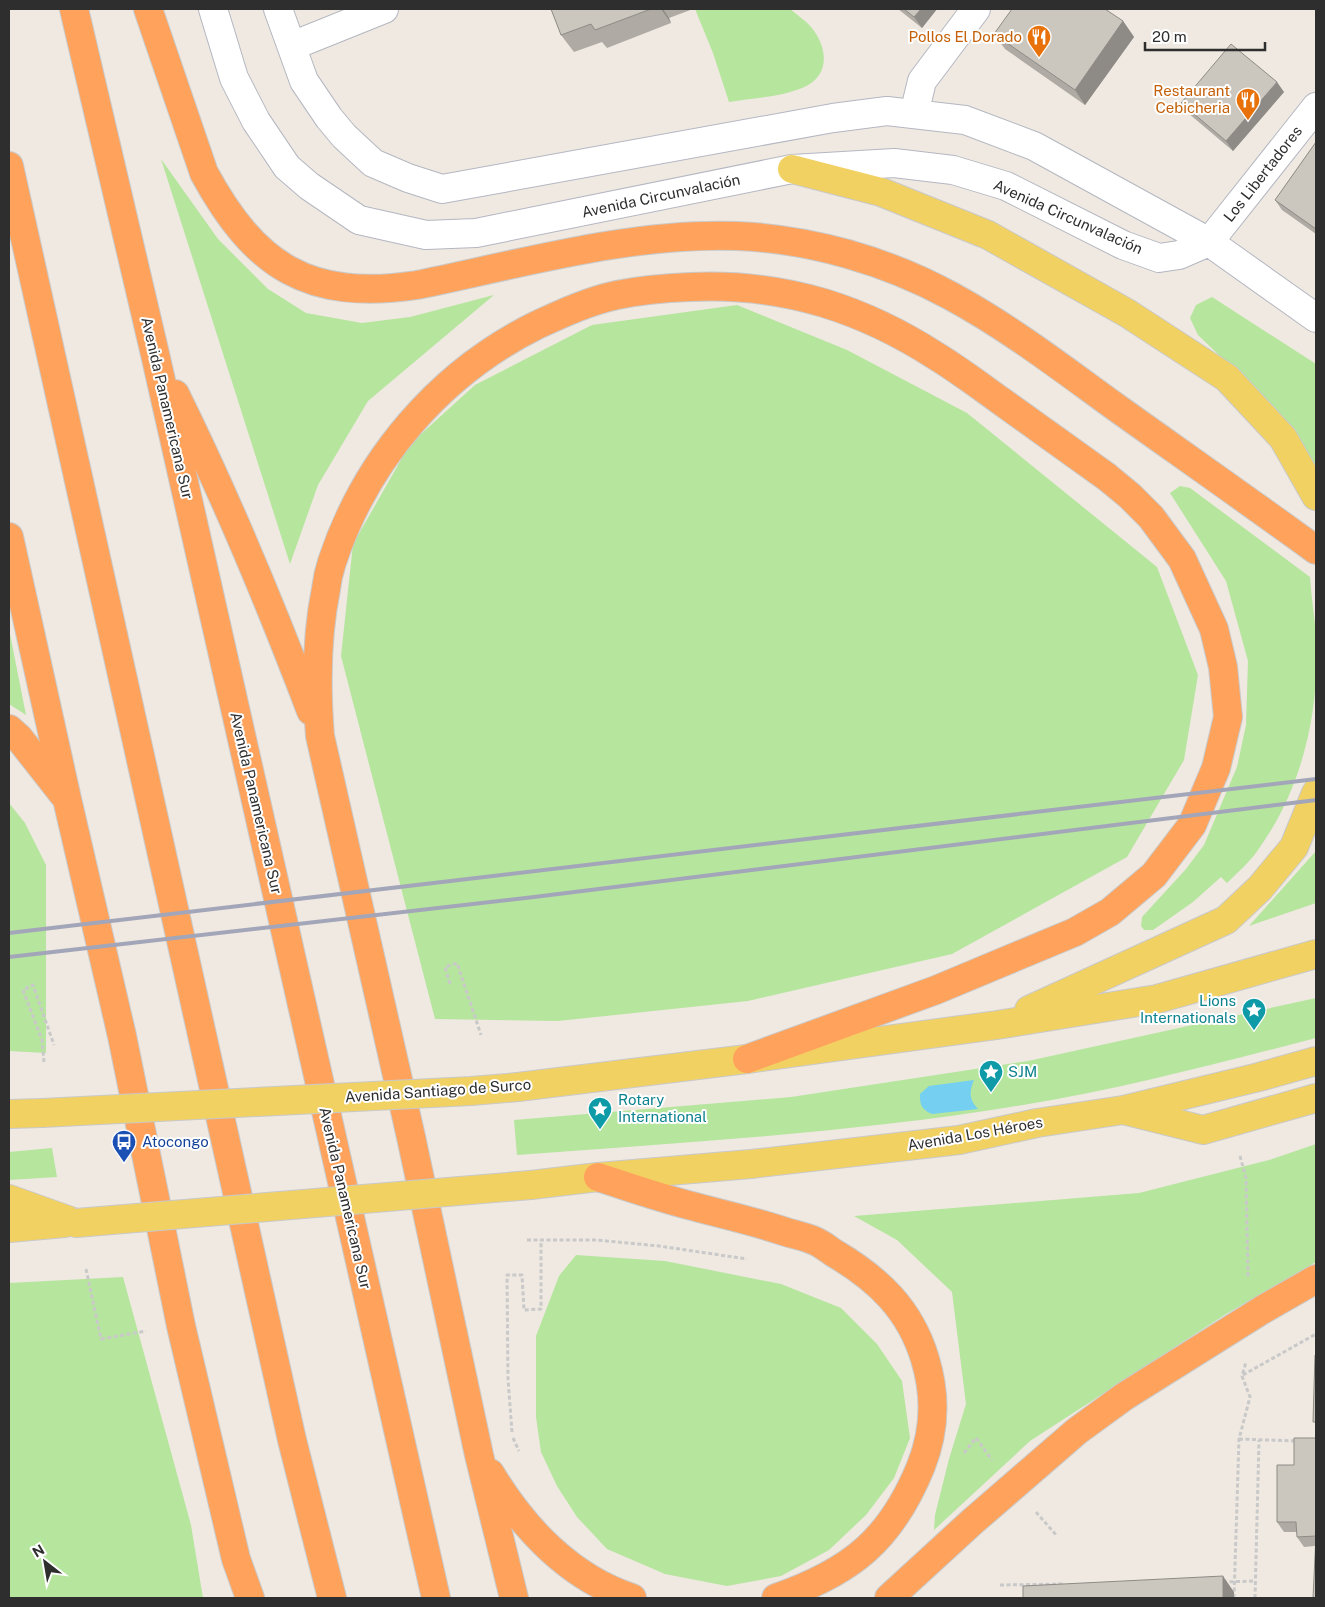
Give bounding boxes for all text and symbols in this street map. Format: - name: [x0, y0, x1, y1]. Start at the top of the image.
- scale bar: [1145, 20, 1265, 52]
- restaurant icon: Pollos El Dorado: [1026, 24, 1052, 58]
- place label: Pollos El Dorado: [908, 28, 1022, 45]
- text: 20 m: [1152, 28, 1187, 45]
- place label: Restaurant Cebicheria: [1153, 82, 1230, 116]
- restaurant icon: Restaurant Cebicheria: [1235, 87, 1261, 121]
- street label: Los Libertadores: [1220, 122, 1305, 225]
- street label: Avenida Circunvalación: [580, 170, 742, 221]
- street label: Avenida Circunvalación: [991, 176, 1145, 257]
- street label: Avenida Panamericana Sur: [138, 315, 197, 501]
- street label: Avenida Panamericana Sur: [227, 710, 286, 896]
- place label: Lions Internationals: [1140, 992, 1236, 1026]
- place icon: Lions Internationals: [1241, 997, 1267, 1031]
- place icon: SJM: [978, 1059, 1004, 1093]
- place label: SJM: [1008, 1063, 1037, 1080]
- street label: Avenida Santiago de Surco: [344, 1076, 532, 1105]
- place label: Rotary International: [618, 1091, 707, 1125]
- place icon: Rotary International: [587, 1096, 613, 1130]
- street label: Avenida Panamericana Sur: [316, 1105, 375, 1291]
- street label: Avenida Los Héroes: [906, 1113, 1044, 1154]
- bus stop icon: Atocongo: [111, 1129, 137, 1163]
- place label: Atocongo: [142, 1133, 209, 1150]
- north arrow: [20, 1537, 70, 1587]
- text: N: [29, 1541, 47, 1561]

